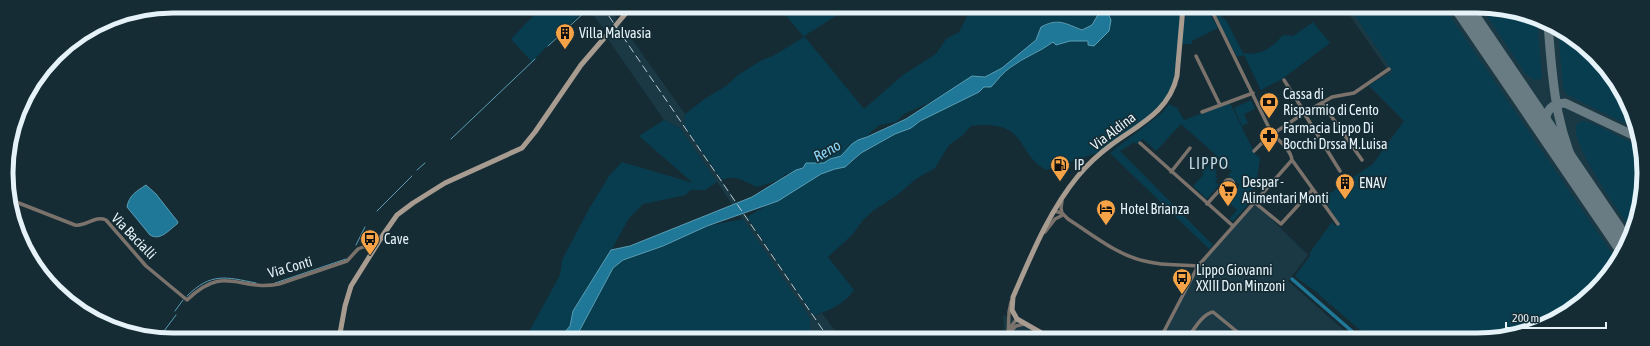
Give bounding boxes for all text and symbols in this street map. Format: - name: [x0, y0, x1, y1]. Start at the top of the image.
- building icon: Villa Malvasia: [554, 22, 576, 50]
- place label: Villa Malvasia: [579, 25, 651, 41]
- place label: Cassa di Risparmio di Cento: [1283, 86, 1379, 118]
- bank icon: Cassa di Risparmio di Cento: [1258, 91, 1280, 119]
- street label: Via Aldina: [1087, 109, 1139, 153]
- place label: Farmacia Lippo Di Bocchi Drssa M.Luisa: [1283, 120, 1388, 152]
- pharmacy icon: Farmacia Lippo Di Bocchi Drssa M.Luisa: [1258, 125, 1280, 153]
- water label: Reno: [810, 136, 843, 165]
- fuel station icon: IP: [1049, 154, 1071, 182]
- district label: LIPPO: [1189, 154, 1229, 172]
- place label: IP: [1074, 157, 1085, 173]
- building icon: ENAV: [1334, 172, 1356, 200]
- place label: Despar - Alimentari Monti: [1242, 174, 1329, 206]
- place label: ENAV: [1359, 175, 1387, 191]
- supermarket icon: Despar - Alimentari Monti: [1217, 179, 1239, 207]
- hotel icon: Hotel Brianza: [1095, 198, 1117, 226]
- place label: Hotel Brianza: [1120, 201, 1189, 217]
- street label: Via Bacialli: [108, 210, 160, 262]
- bus stop icon: Cave: [359, 228, 381, 256]
- place label: Cave: [384, 231, 409, 247]
- street label: Via Conti: [266, 253, 314, 281]
- place label: Lippo Giovanni XXIII Don Minzoni: [1196, 262, 1285, 294]
- bus stop icon: Lippo Giovanni XXIII Don Minzoni: [1171, 267, 1193, 295]
- scale bar: [1506, 304, 1606, 330]
- text: 200 m: [1512, 311, 1539, 325]

